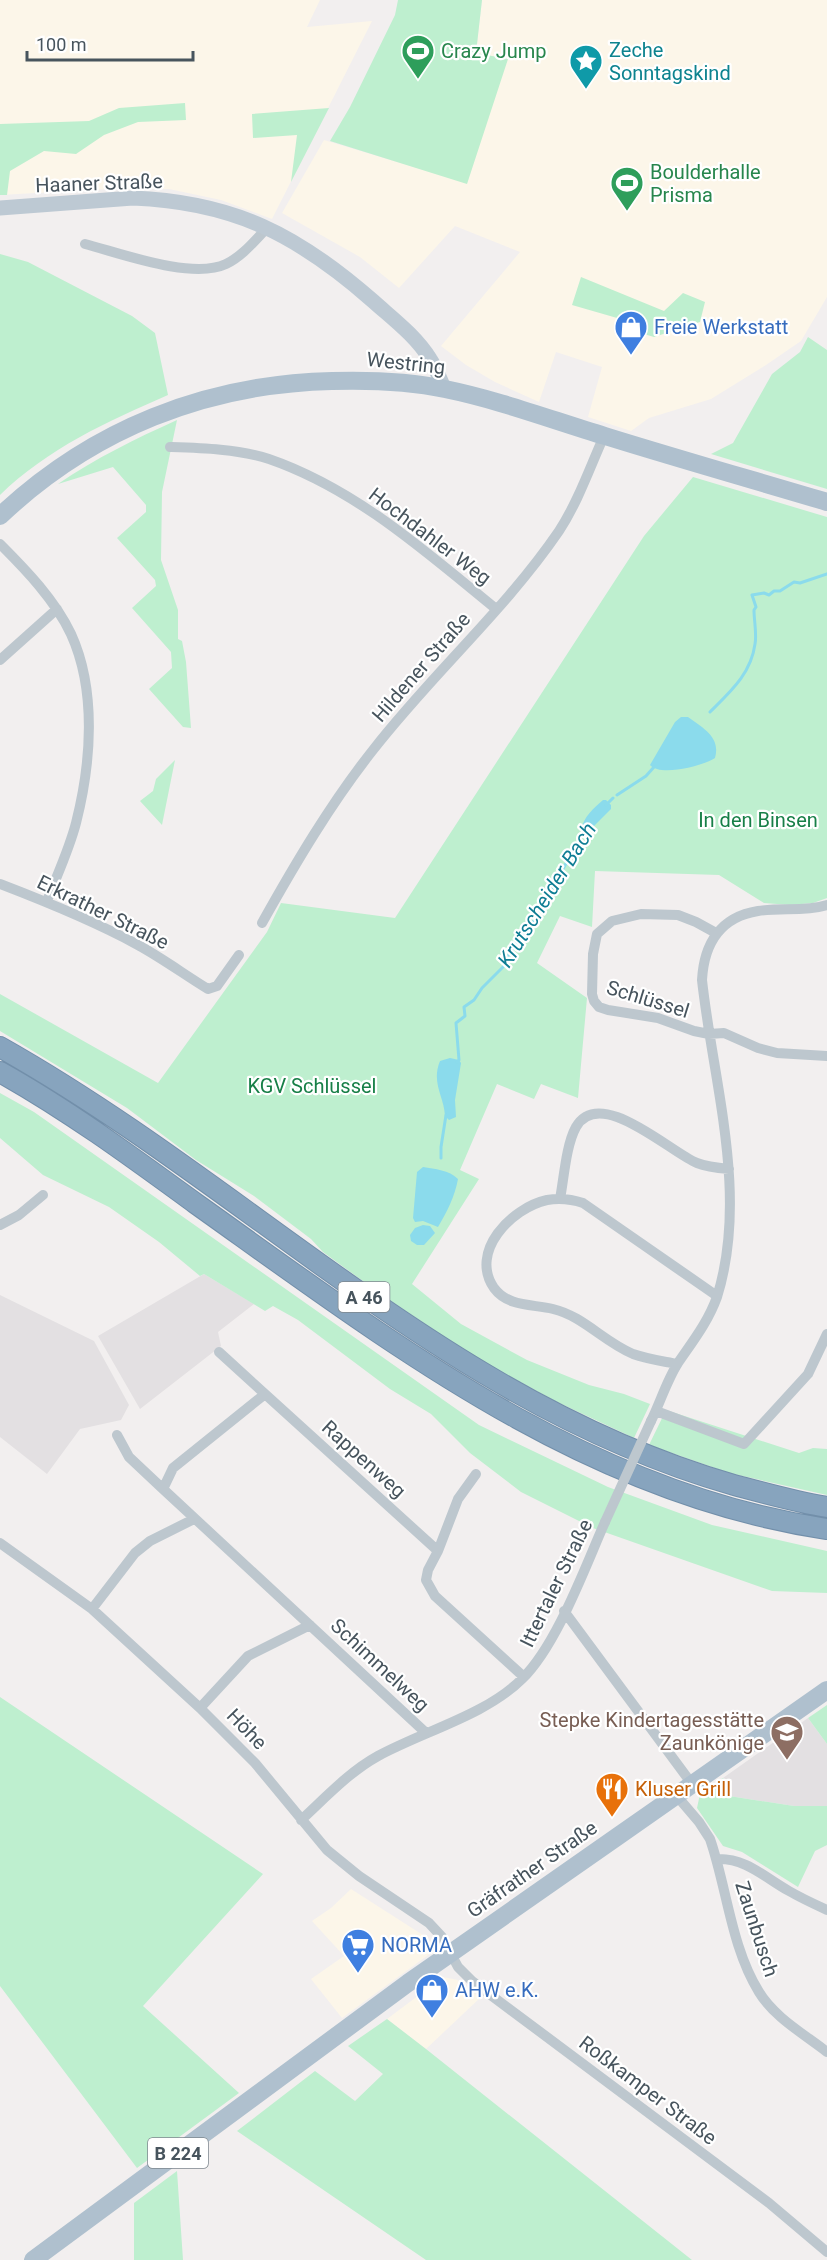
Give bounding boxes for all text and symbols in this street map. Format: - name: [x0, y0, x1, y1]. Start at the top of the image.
- scale bar: [27, 24, 194, 62]
- sports icon: Crazy Jump: [400, 33, 436, 80]
- text: 100 m: [36, 34, 87, 55]
- place label: Zeche Sonntagskind: [609, 38, 731, 85]
- place label: Crazy Jump: [441, 39, 546, 63]
- place icon: Zeche Sonntagskind: [568, 43, 604, 90]
- place label: Boulderhalle Prisma: [650, 160, 761, 207]
- sports icon: Boulderhalle Prisma: [609, 165, 645, 212]
- street label: Haaner Straße: [35, 169, 163, 197]
- shop icon: Freie Werkstatt: [613, 309, 649, 356]
- place label: Freie Werkstatt: [654, 315, 788, 339]
- street label: Westring: [366, 347, 446, 379]
- street label: Hochdahler Weg: [364, 482, 496, 590]
- street label: Hildener Straße: [367, 607, 475, 727]
- park label: In den Binsen: [698, 808, 818, 832]
- water label: Krutscheider Bach: [493, 818, 601, 972]
- street label: Erkrather Straße: [33, 870, 173, 954]
- street label: Schlüssel: [604, 975, 692, 1023]
- park label: KGV Schlüssel: [248, 1074, 376, 1098]
- road number: A 46: [338, 1282, 389, 1312]
- street label: Rappenweg: [317, 1415, 411, 1503]
- street label: Ittertaler Straße: [515, 1515, 597, 1651]
- street label: Schimmelweg: [326, 1613, 434, 1717]
- street label: Höhe: [222, 1704, 272, 1754]
- place label: Stepke Kindertagesstätte Zaunkönige: [540, 1708, 764, 1755]
- school or university icon: Stepke Kindertagesstätte Zaunkönige: [769, 1714, 805, 1761]
- restaurant icon: Kluser Grill: [594, 1771, 630, 1818]
- place label: Kluser Grill: [635, 1777, 731, 1801]
- street label: Gräfrather Straße: [462, 1815, 602, 1923]
- street label: Zaunbusch: [730, 1878, 784, 1980]
- supermarket icon: NORMA: [340, 1927, 376, 1974]
- place label: NORMA: [381, 1933, 452, 1957]
- shop icon: AHW e.K.: [414, 1972, 450, 2019]
- place label: AHW e.K.: [455, 1978, 539, 2002]
- street label: Roßkamper Straße: [575, 2030, 721, 2150]
- road number: B 224: [148, 2138, 208, 2168]

